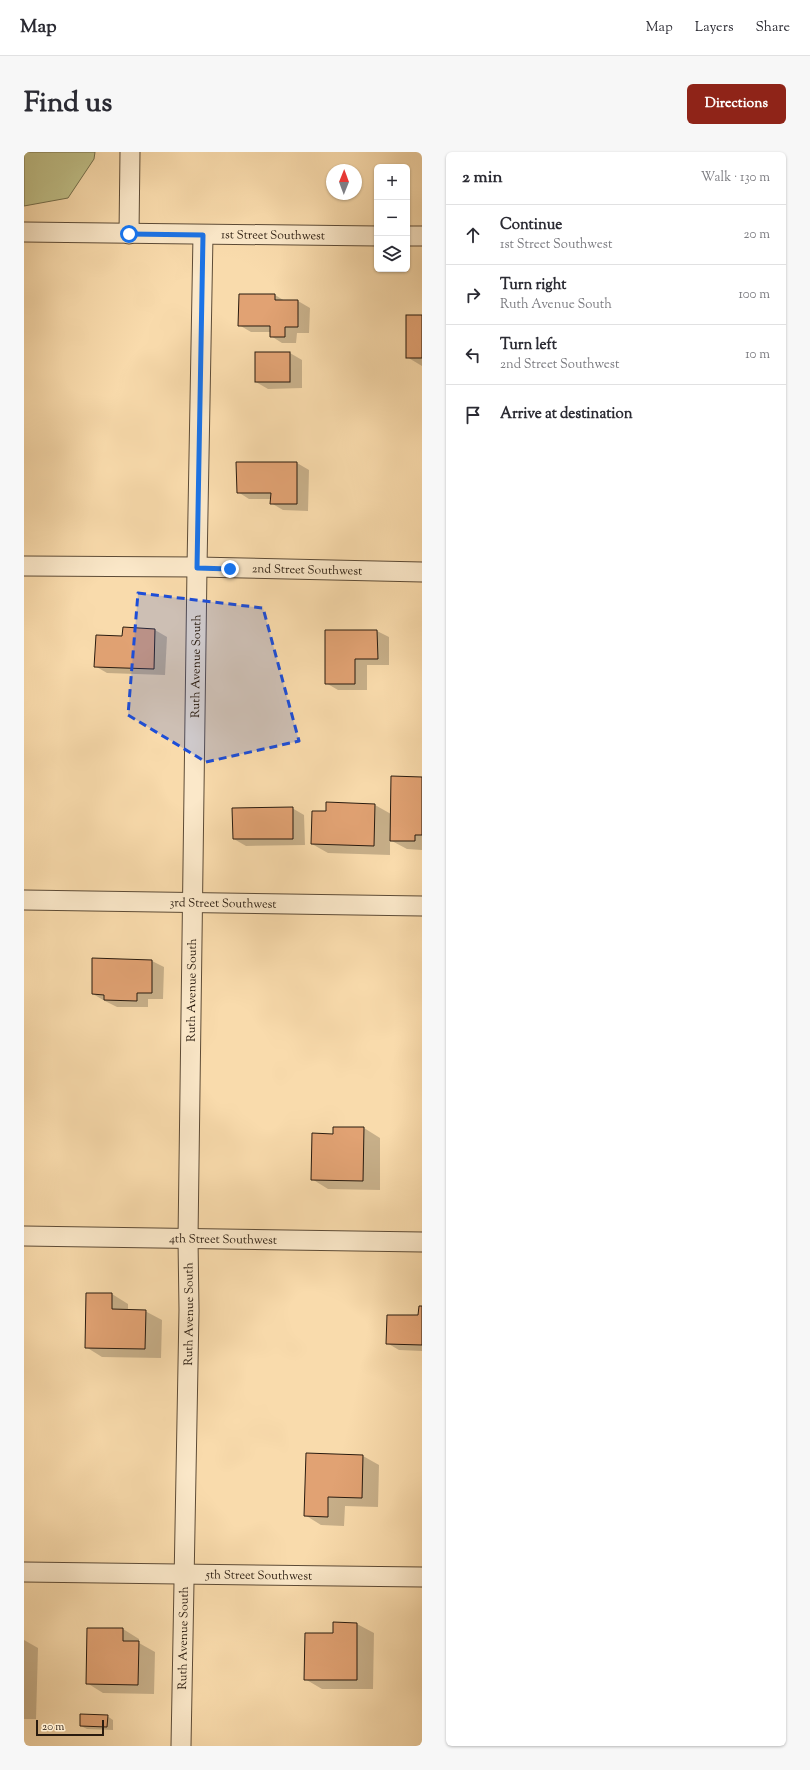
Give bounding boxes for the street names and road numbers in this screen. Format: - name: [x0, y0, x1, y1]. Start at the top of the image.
- street label: 1st Street Southwest: [221, 226, 325, 245]
- street label: 2nd Street Southwest: [252, 560, 362, 581]
- street label: Ruth Avenue South: [187, 614, 206, 718]
- street label: 3rd Street Southwest: [169, 894, 277, 914]
- street label: Ruth Avenue South: [183, 938, 202, 1042]
- street label: 4th Street Southwest: [169, 1230, 277, 1250]
- street label: Ruth Avenue South: [180, 1262, 199, 1366]
- street label: 5th Street Southwest: [205, 1566, 312, 1586]
- street label: Ruth Avenue South: [174, 1586, 194, 1690]

